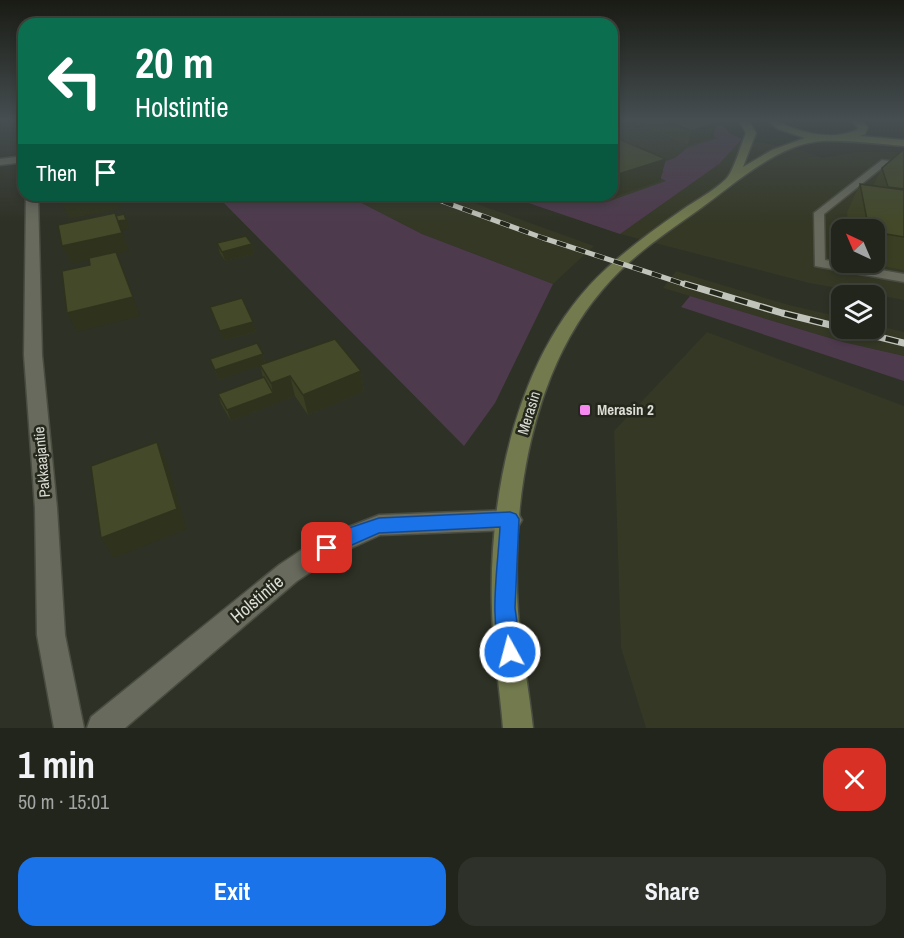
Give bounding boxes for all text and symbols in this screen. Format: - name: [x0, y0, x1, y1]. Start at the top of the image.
- text: 20 m: [135, 35, 214, 91]
- icon: left: [36, 42, 114, 120]
- text: Holstintie: [135, 89, 229, 125]
- icon: arrive: [89, 156, 122, 189]
- text: Then: [36, 158, 77, 188]
- north arrow: [831, 219, 885, 273]
- map controls: [831, 219, 885, 339]
- button: layers: [831, 285, 885, 339]
- street label: Merasin: [512, 389, 545, 437]
- place label: Merasin 2: [597, 399, 654, 420]
- marker: Merasin 2: [578, 403, 592, 417]
- street label: Pakkaajantie: [28, 426, 55, 498]
- pin: [301, 522, 352, 573]
- icon: arrive: [310, 531, 343, 564]
- street label: Holstintie: [225, 569, 289, 628]
- position arrow: [478, 620, 542, 684]
- text: 1 min: [18, 741, 95, 789]
- button: close: [823, 748, 886, 811]
- text: 50 m · 15:01: [18, 788, 109, 815]
- button: Exit: [18, 857, 446, 926]
- button: Share: [458, 857, 886, 926]

